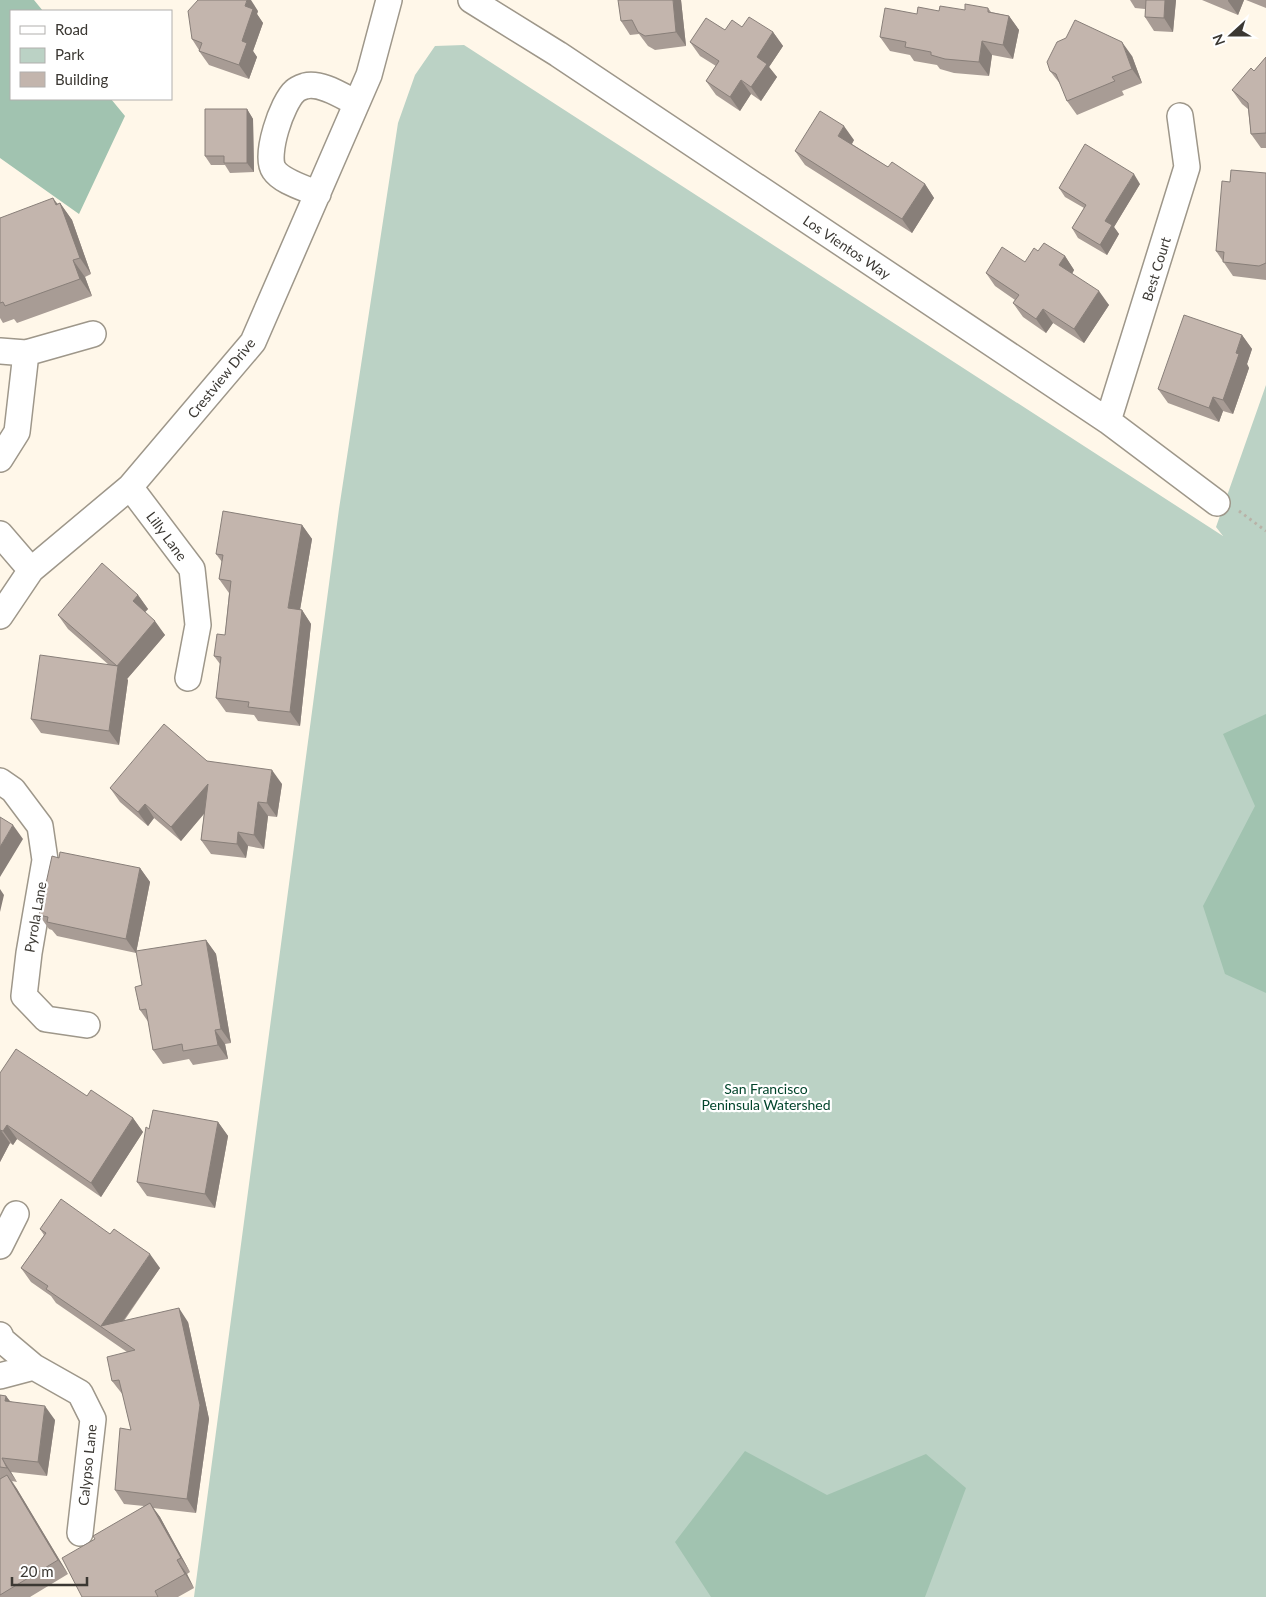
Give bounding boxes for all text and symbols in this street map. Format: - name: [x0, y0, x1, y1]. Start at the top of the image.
- legend: [10, 10, 172, 100]
- north arrow: [1206, 10, 1256, 60]
- text: Road: [55, 20, 88, 38]
- text: N: [1209, 32, 1228, 48]
- text: Park: [55, 45, 85, 63]
- text: Building: [55, 70, 108, 88]
- street label: Los Vientos Way: [800, 211, 895, 283]
- street label: Best Court: [1138, 235, 1174, 303]
- street label: Crestview Drive: [184, 335, 258, 421]
- street label: Lilly Lane: [143, 508, 191, 564]
- street label: Pyrola Lane: [20, 880, 50, 954]
- park label: San Francisco Peninsula Watershed: [701, 1080, 831, 1113]
- street label: Calypso Lane: [74, 1424, 100, 1506]
- scale bar: [12, 1554, 88, 1586]
- text: 20 m: [20, 1562, 54, 1580]

